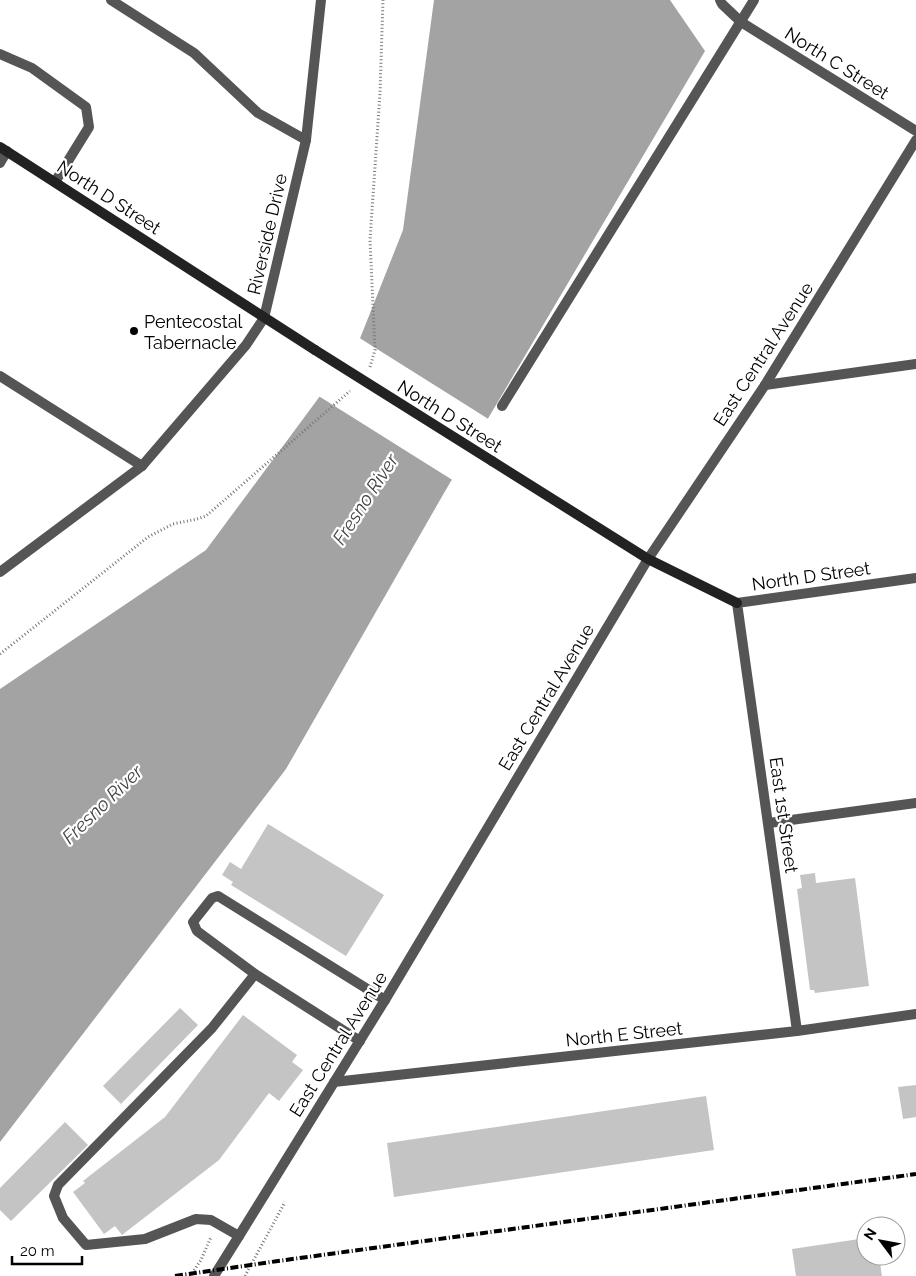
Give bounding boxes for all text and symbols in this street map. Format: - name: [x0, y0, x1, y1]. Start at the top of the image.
- street label: North C Street: [781, 23, 893, 103]
- street label: North D Street: [53, 156, 165, 238]
- street label: Riverside Drive: [243, 171, 291, 297]
- street label: East Central Avenue: [709, 278, 818, 430]
- place label: Pentecostal Tabernacle: [144, 311, 242, 353]
- marker: Pentecostal Tabernacle: [128, 325, 140, 337]
- street label: North D Street: [394, 375, 506, 457]
- water label: Fresno River: [328, 448, 403, 548]
- street label: North D Street: [750, 557, 872, 595]
- street label: East Central Avenue: [494, 620, 598, 774]
- street label: East 1st Street: [765, 756, 803, 874]
- water label: Fresno River: [57, 759, 148, 848]
- street label: East Central Avenue: [285, 967, 391, 1120]
- street label: North E Street: [565, 1017, 683, 1051]
- north arrow: [856, 1216, 906, 1266]
- text: N: [860, 1225, 880, 1243]
- scale bar: [12, 1234, 82, 1266]
- text: 20 m: [20, 1242, 55, 1260]

